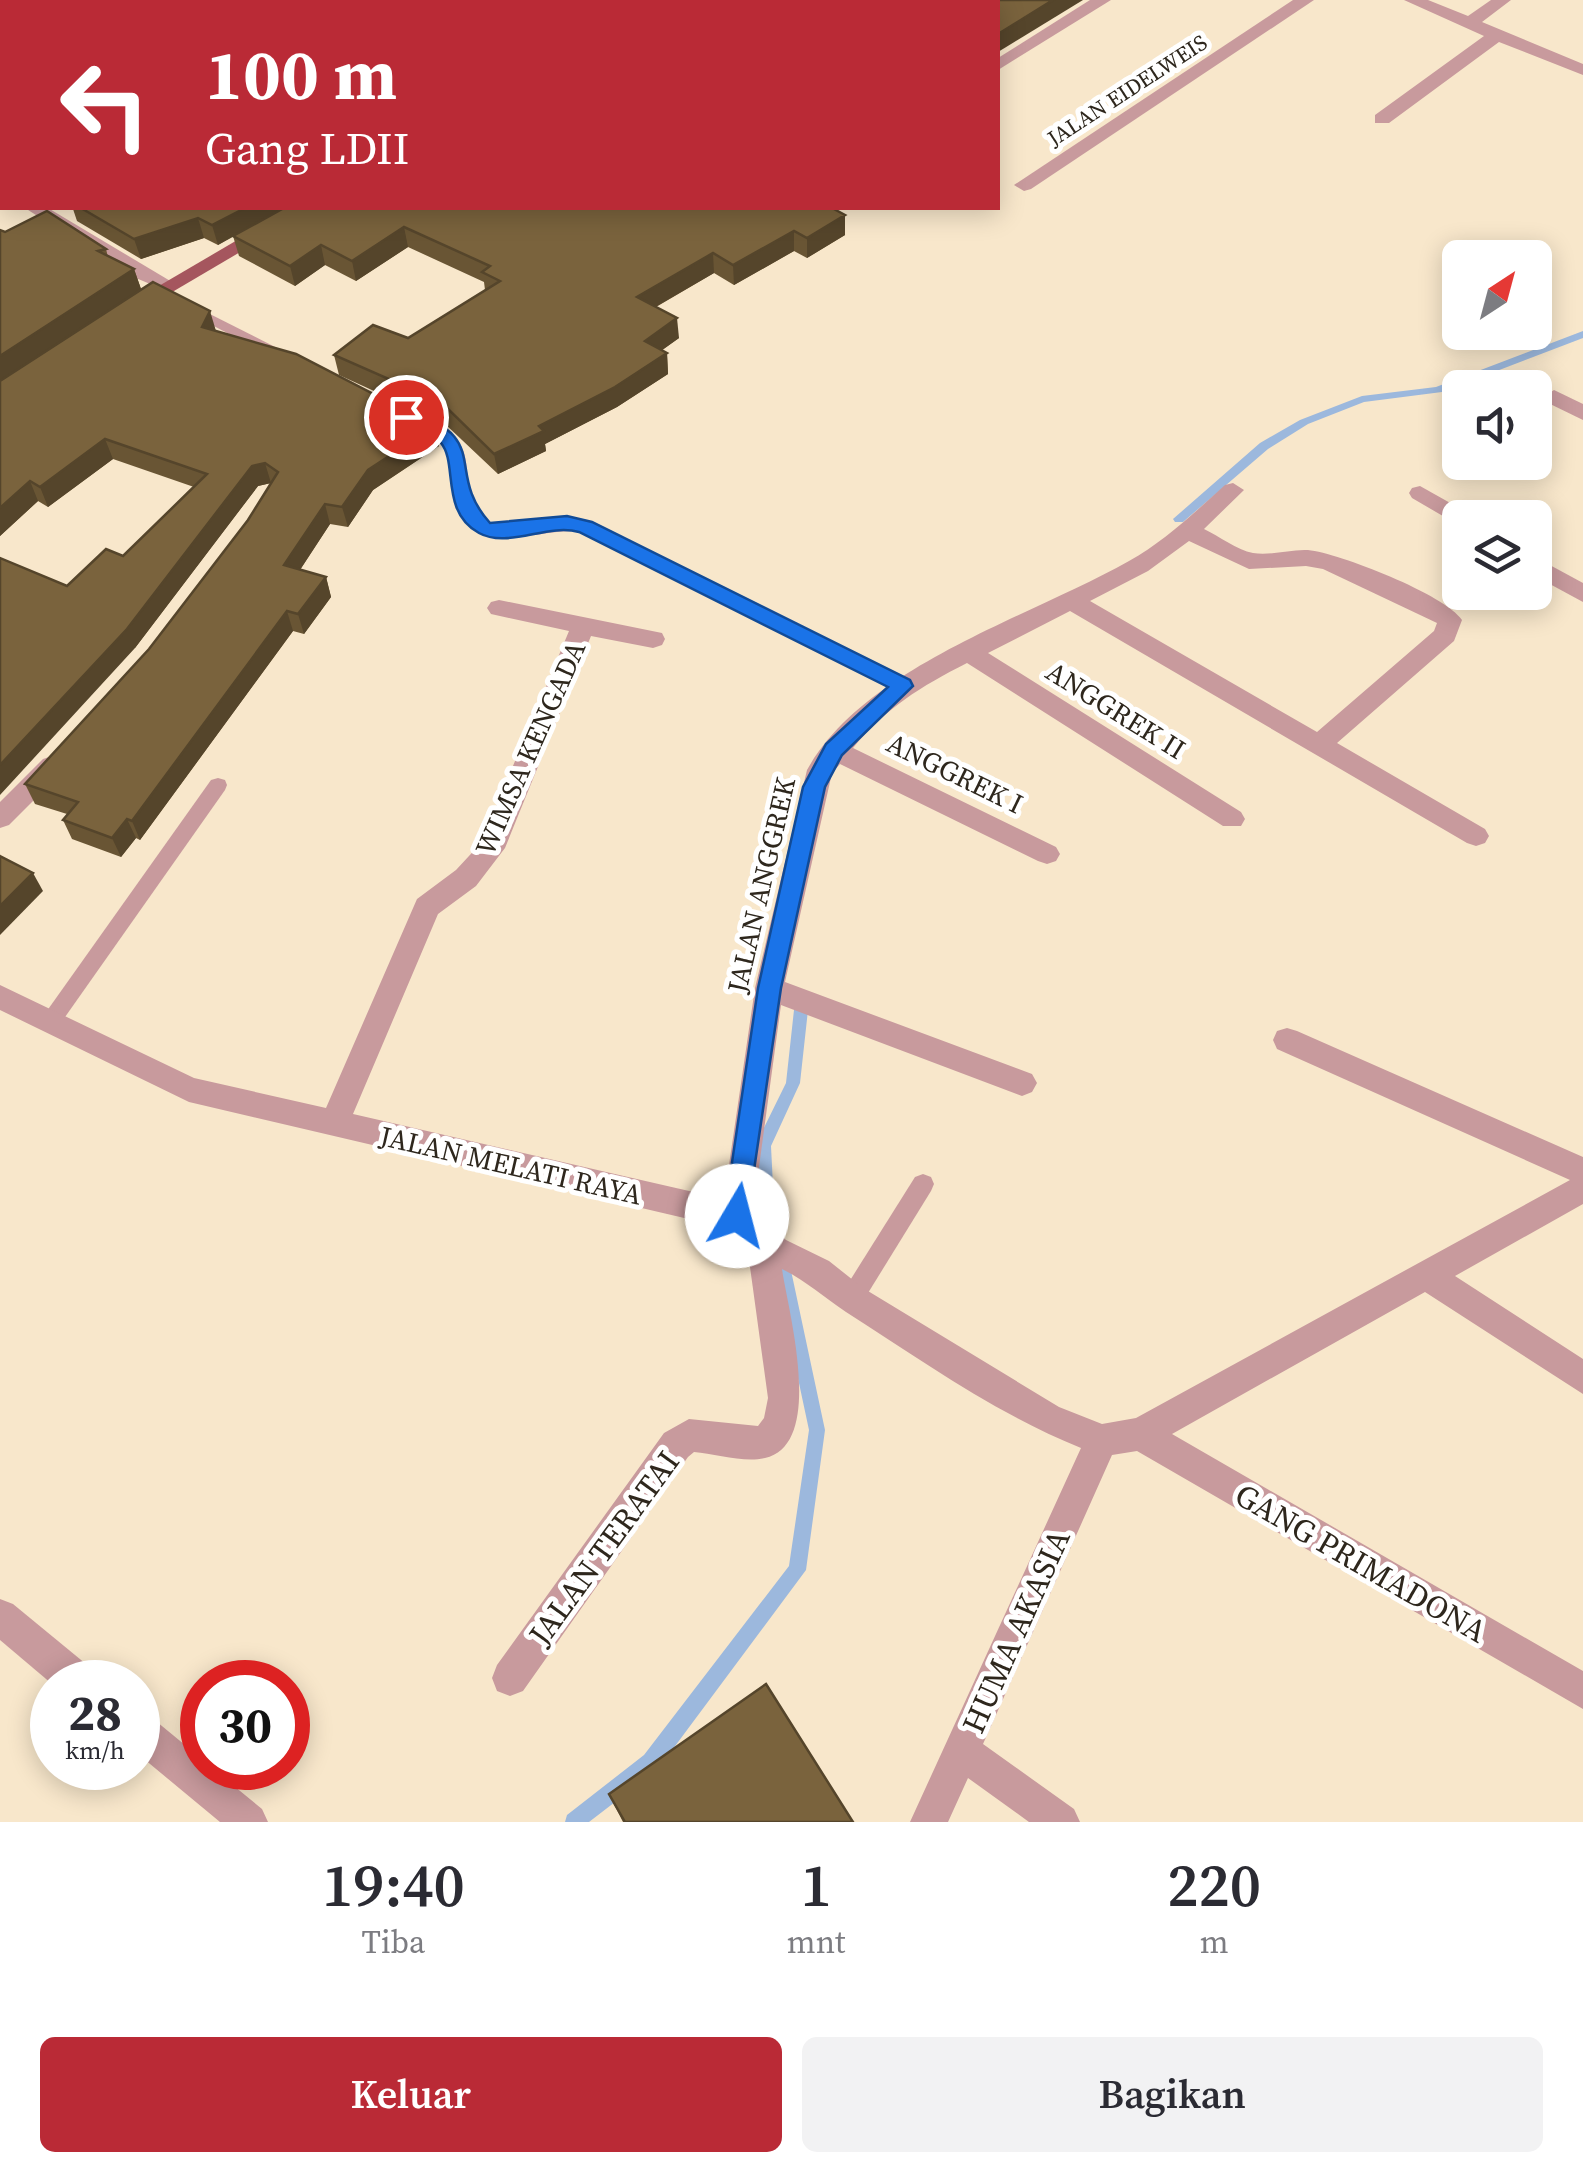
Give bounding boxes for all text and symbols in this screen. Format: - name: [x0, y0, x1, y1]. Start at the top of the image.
- text: 100 m: [205, 26, 397, 122]
- street label: JALAN EIDELWEIS: [1040, 27, 1213, 153]
- icon: left: [40, 40, 170, 170]
- text: Gang LDII: [205, 117, 409, 179]
- north arrow: [1442, 240, 1552, 350]
- map controls: [1442, 240, 1552, 610]
- button: sound: [1442, 370, 1552, 480]
- pin: [364, 375, 449, 460]
- icon: arrive: [379, 390, 434, 445]
- button: layers: [1442, 500, 1552, 610]
- street label: WIMSA KENGADA: [466, 634, 594, 861]
- street label: ANGGREK II: [1039, 652, 1193, 768]
- street label: ANGGREK I: [881, 724, 1029, 822]
- street label: JALAN ANGGREK: [718, 773, 804, 997]
- street label: JALAN MELATI RAYA: [375, 1116, 646, 1214]
- position arrow: [685, 1164, 789, 1268]
- street label: JALAN TERATAI: [518, 1442, 690, 1655]
- street label: GANG PRIMADONA: [1227, 1473, 1495, 1653]
- street label: HUMA AKASIA: [951, 1522, 1081, 1740]
- speed limit sign: 30: [180, 1660, 310, 1790]
- text: 28: [68, 1678, 122, 1747]
- text: km/h: [65, 1733, 125, 1767]
- text: 19:40: [322, 1844, 465, 1926]
- text: 1: [800, 1844, 832, 1926]
- text: 220: [1167, 1844, 1261, 1926]
- text: Tiba: [362, 1920, 425, 1964]
- text: mnt: [787, 1920, 845, 1964]
- text: m: [1200, 1920, 1229, 1964]
- button: Keluar: [40, 2037, 782, 2152]
- button: Bagikan: [802, 2037, 1543, 2152]

